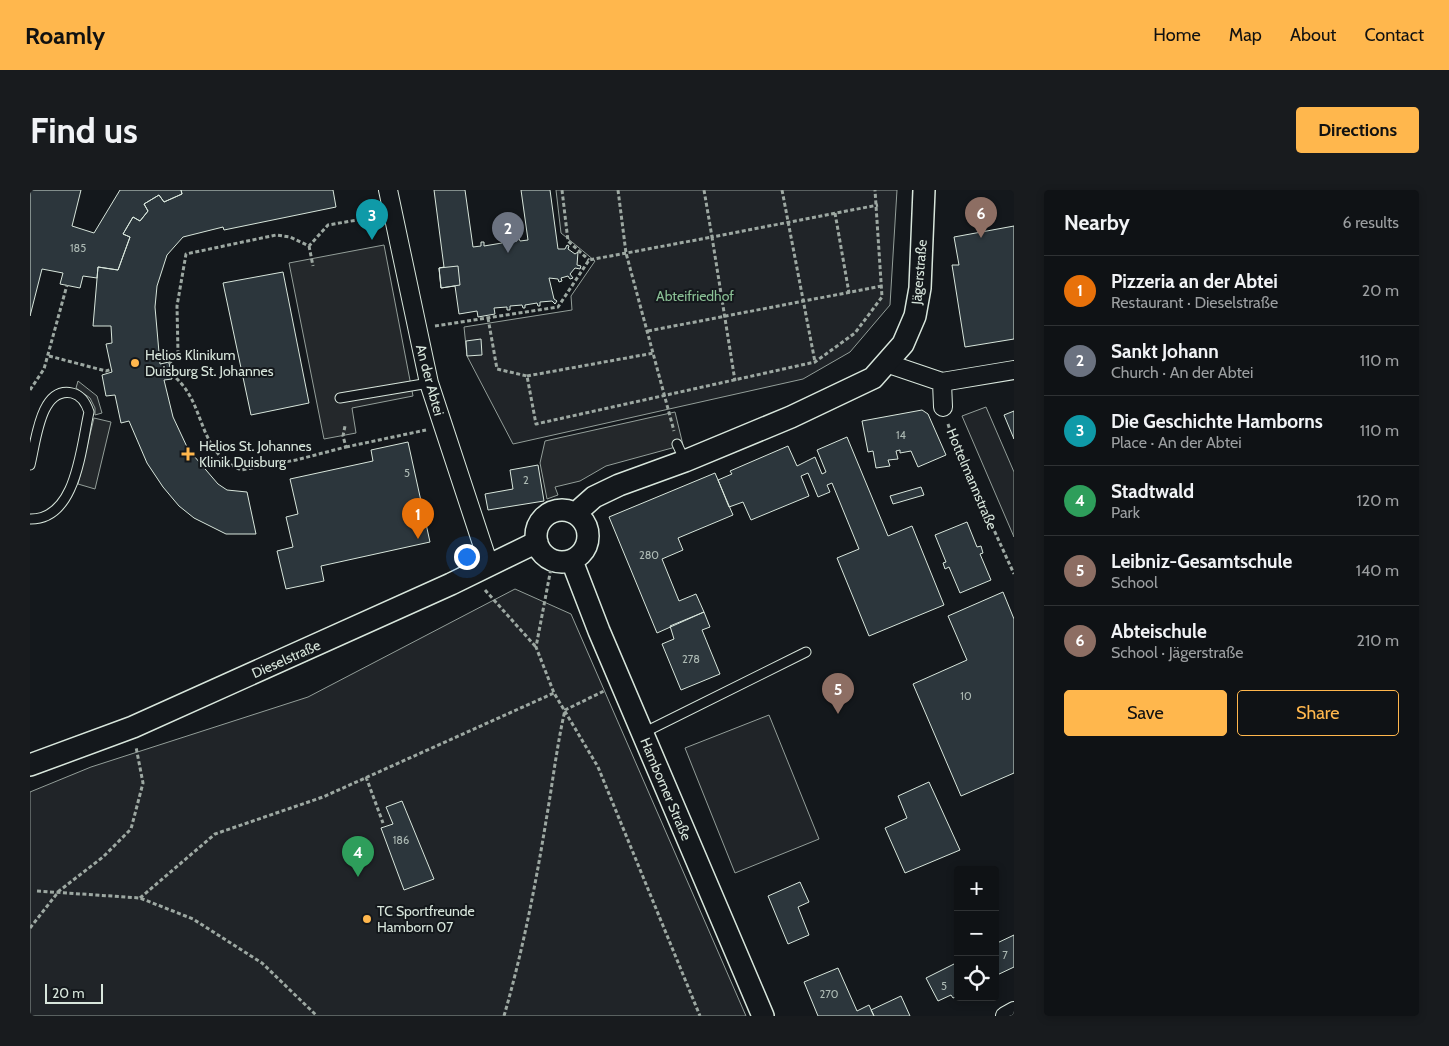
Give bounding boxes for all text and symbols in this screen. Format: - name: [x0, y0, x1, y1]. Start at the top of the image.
- text: Roamly: [25, 21, 105, 50]
- text: Home: [1153, 24, 1201, 46]
- text: Map: [1229, 24, 1262, 46]
- text: About: [1290, 24, 1336, 46]
- text: Contact: [1364, 24, 1424, 46]
- button: Directions: [1296, 107, 1419, 153]
- text: Find us: [30, 109, 138, 152]
- pin: 6: [965, 197, 997, 238]
- pin: 3: [356, 199, 388, 240]
- text: Nearby: [1064, 210, 1130, 235]
- pin: 2: [492, 212, 524, 253]
- text: 6 results: [1343, 213, 1399, 232]
- street label: Jägerstraße: [907, 239, 931, 306]
- house number: 185: [70, 241, 86, 255]
- text: Pizzeria an der Abtei: [1111, 270, 1278, 293]
- text: 1: [1077, 281, 1083, 300]
- text: 20 m: [1362, 281, 1399, 300]
- park label: Abteifriedhof: [656, 287, 734, 305]
- text: Restaurant · Dieselstraße: [1111, 293, 1278, 312]
- text: Sankt Johann: [1111, 340, 1219, 363]
- street label: An der Abtei: [412, 342, 448, 418]
- place label: Helios Klinikum Duisburg St. Johannes: [145, 346, 274, 380]
- text: 2: [1076, 351, 1084, 370]
- text: 110 m: [1360, 351, 1399, 370]
- marker: Helios Klinikum Duisburg St. Johannes: [129, 357, 141, 369]
- text: Church · An der Abtei: [1111, 363, 1253, 382]
- text: Die Geschichte Hamborns: [1111, 410, 1323, 433]
- text: 3: [1076, 421, 1084, 440]
- text: 110 m: [1360, 421, 1399, 440]
- street label: Hottelmannstraße: [943, 426, 1001, 532]
- house number: 14: [896, 428, 907, 442]
- text: Place · An der Abtei: [1111, 433, 1242, 452]
- place label: Helios St. Johannes Klinik Duisburg: [199, 437, 312, 471]
- marker: Helios St. Johannes Klinik Duisburg: [181, 447, 195, 461]
- house number: 5: [404, 466, 410, 480]
- house number: 2: [523, 473, 529, 487]
- text: Stadtwald: [1111, 480, 1194, 503]
- text: 4: [1075, 491, 1085, 510]
- text: 120 m: [1357, 491, 1399, 510]
- pin: 1: [402, 498, 434, 539]
- text: Park: [1111, 503, 1140, 522]
- your location: [454, 544, 480, 570]
- house number: 280: [639, 548, 659, 562]
- text: Leibniz-Gesamtschule: [1111, 550, 1292, 573]
- text: 5: [1076, 561, 1084, 580]
- text: 140 m: [1356, 561, 1399, 580]
- text: School: [1111, 573, 1158, 592]
- text: Abteischule: [1111, 620, 1207, 643]
- text: 6: [1076, 631, 1085, 650]
- text: 210 m: [1357, 631, 1399, 650]
- street label: Dieselstraße: [249, 636, 323, 682]
- text: School · Jägerstraße: [1111, 643, 1243, 662]
- house number: 278: [682, 652, 700, 666]
- pin: 5: [822, 673, 854, 714]
- house number: 10: [960, 689, 972, 703]
- button: Save: [1064, 690, 1227, 736]
- button: Share: [1237, 690, 1399, 736]
- street label: Hamborner Straße: [636, 735, 696, 843]
- house number: 186: [393, 833, 409, 847]
- pin: 4: [342, 836, 374, 877]
- map controls: [954, 866, 999, 1001]
- button: +: [954, 866, 999, 911]
- place label: TC Sportfreunde Hamborn 07: [377, 902, 475, 936]
- button: −: [954, 911, 999, 956]
- marker: TC Sportfreunde Hamborn 07: [361, 913, 373, 925]
- house number: 7: [1002, 948, 1008, 962]
- button: locate: [954, 956, 999, 1001]
- house number: 5: [941, 979, 947, 993]
- scale bar: [45, 981, 102, 1004]
- text: 20 m: [52, 984, 85, 1002]
- house number: 270: [820, 987, 839, 1001]

